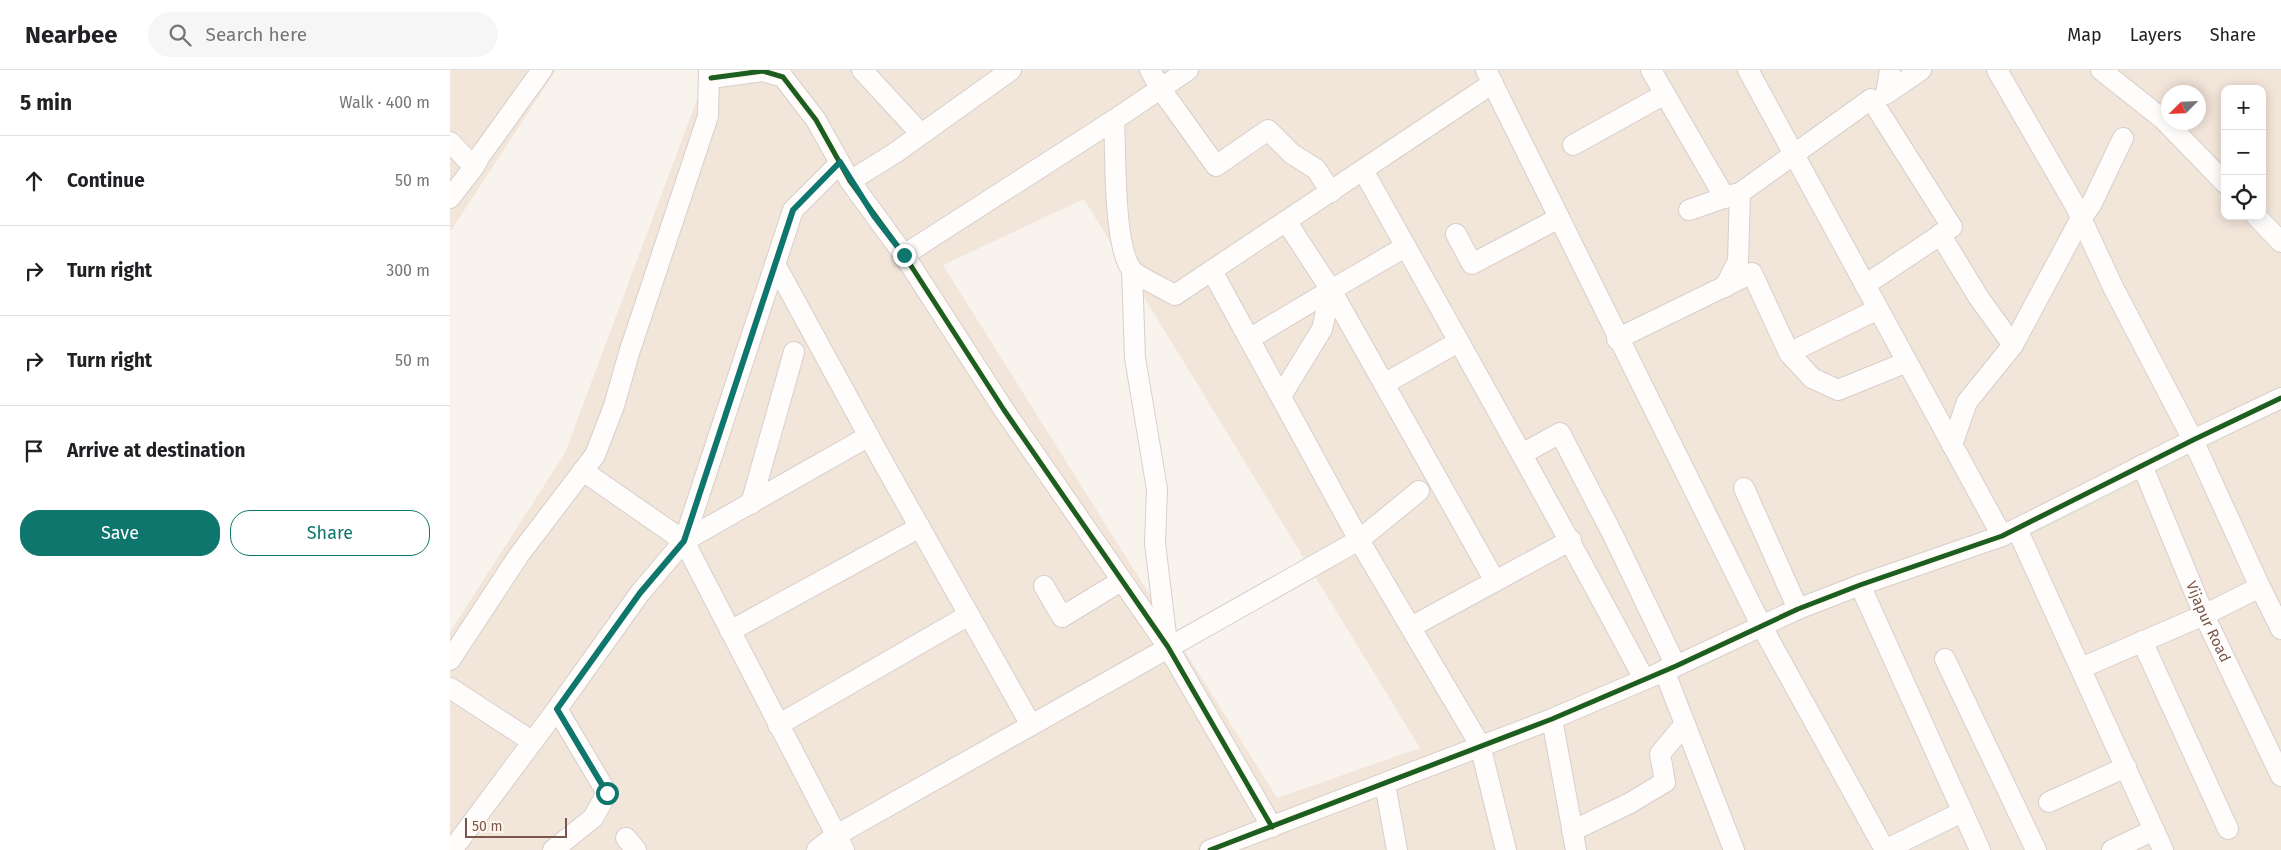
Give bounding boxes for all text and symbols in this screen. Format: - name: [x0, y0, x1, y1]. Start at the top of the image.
- search box: [148, 12, 498, 57]
- text: Nearbee: [25, 21, 118, 49]
- icon: search: [166, 21, 194, 49]
- text: Search here: [206, 23, 307, 46]
- text: Map: [2067, 24, 2102, 46]
- text: Layers: [2130, 24, 2182, 46]
- text: Share: [2210, 24, 2256, 46]
- north arrow: [2161, 85, 2206, 130]
- map controls: [2221, 85, 2266, 220]
- button: +: [2221, 85, 2266, 130]
- text: 5 min: [20, 90, 72, 116]
- text: Walk · 400 m: [339, 93, 430, 112]
- button: −: [2221, 130, 2266, 175]
- icon: ahead: [20, 167, 48, 195]
- text: Continue: [67, 169, 145, 192]
- text: 50 m: [395, 171, 430, 190]
- button: locate: [2221, 175, 2266, 220]
- route end: [893, 244, 916, 267]
- icon: right: [20, 257, 48, 285]
- text: Turn right: [67, 259, 152, 282]
- text: 300 m: [386, 261, 430, 280]
- icon: right: [20, 347, 48, 375]
- text: Turn right: [67, 349, 152, 372]
- text: 50 m: [395, 351, 430, 370]
- icon: arrive: [20, 437, 48, 465]
- text: Arrive at destination: [67, 439, 246, 462]
- button: Save: [20, 510, 220, 556]
- button: Share: [230, 510, 430, 556]
- street label: Vijapur Road: [2182, 578, 2234, 665]
- route start: [596, 782, 619, 805]
- scale bar: [465, 815, 568, 838]
- text: 50 m: [472, 818, 503, 835]

